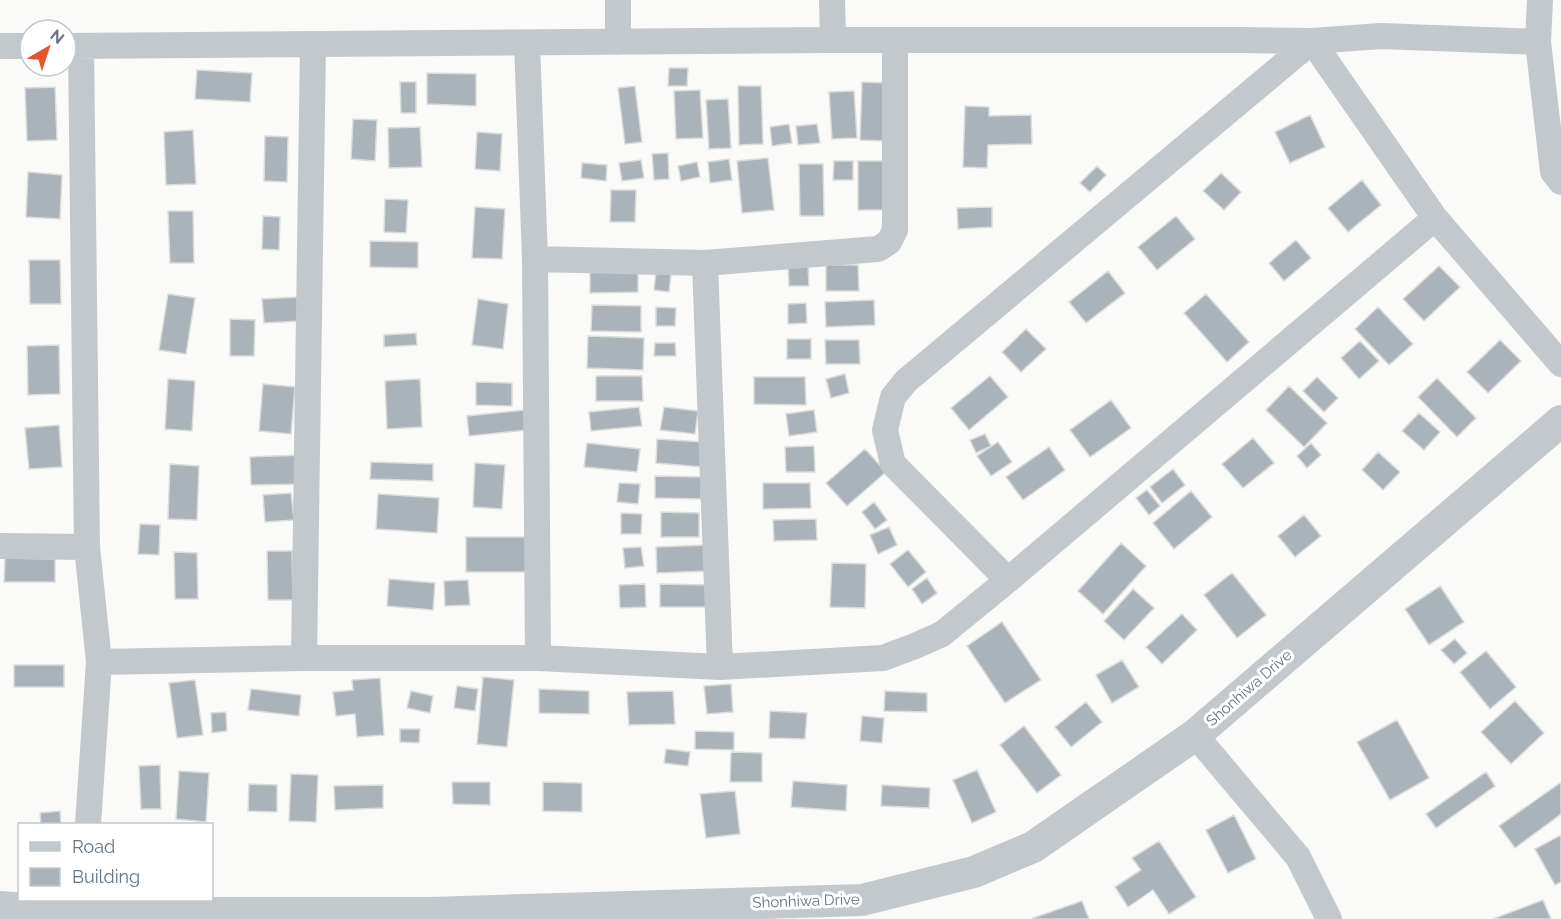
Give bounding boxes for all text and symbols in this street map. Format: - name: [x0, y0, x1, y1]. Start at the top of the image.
- north arrow: [18, 18, 78, 78]
- text: N: [46, 26, 68, 48]
- street label: Shonhiwa Drive: [1203, 646, 1296, 730]
- legend: [18, 823, 213, 901]
- text: Road: [72, 836, 115, 857]
- text: Building: [72, 866, 140, 887]
- street label: Shonhiwa Drive: [752, 890, 860, 912]

